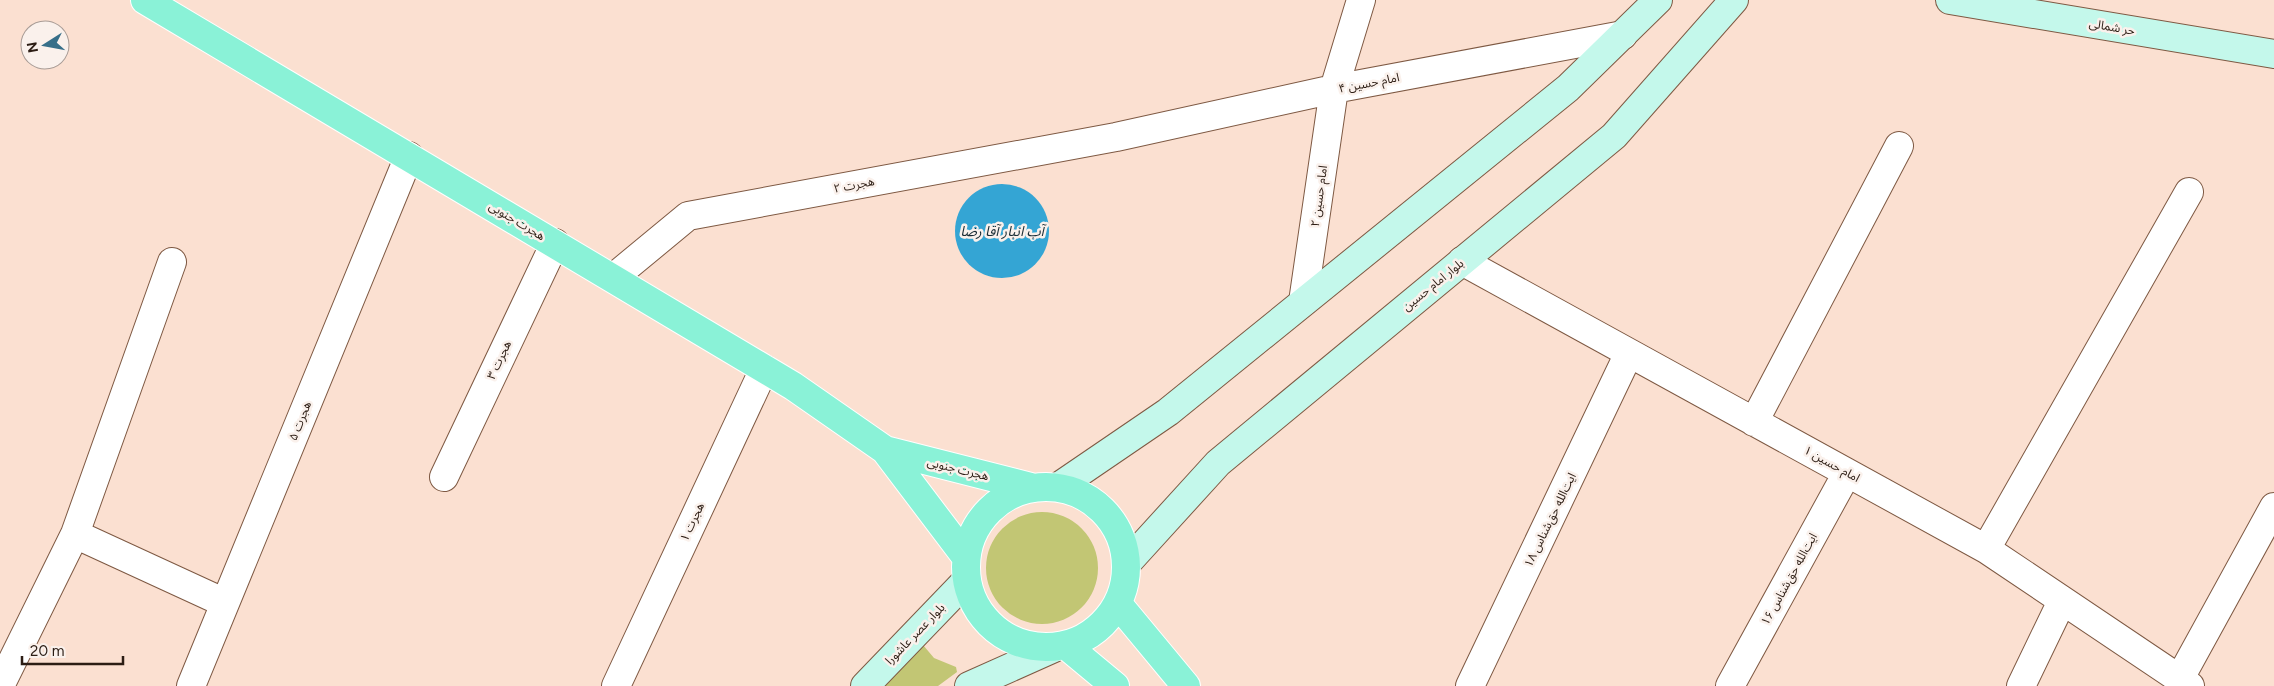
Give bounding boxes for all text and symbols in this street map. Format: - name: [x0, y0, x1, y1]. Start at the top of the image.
- street label: حر شمالی: [2088, 16, 2136, 38]
- north arrow: [20, 20, 70, 70]
- text: N: [23, 40, 42, 54]
- street label: امام حسین ۴: [1337, 70, 1401, 98]
- street label: امام حسین ۲: [1308, 164, 1332, 228]
- street label: هجرت ۲: [833, 174, 876, 196]
- street label: هجرت جنوبی: [486, 199, 548, 243]
- water label: آب انبار آقا رضا: [960, 223, 1047, 240]
- street label: بلوار امام حسین: [1400, 256, 1468, 315]
- street label: هجرت ۳: [484, 338, 514, 382]
- street label: هجرت ۵: [286, 399, 314, 443]
- street label: امام حسین ۱: [1801, 443, 1863, 487]
- street label: هجرت جنوبی: [926, 455, 990, 483]
- street label: ایت‌الله حق‌شناس ۱۸: [1521, 471, 1580, 570]
- street label: هجرت ۱: [677, 500, 707, 544]
- street label: ایت‌الله حق‌شناس ۱۶: [1758, 530, 1821, 628]
- street label: بلوار عصر عاشورا: [882, 601, 948, 667]
- scale bar: [22, 634, 124, 666]
- text: 20 m: [30, 642, 64, 660]

